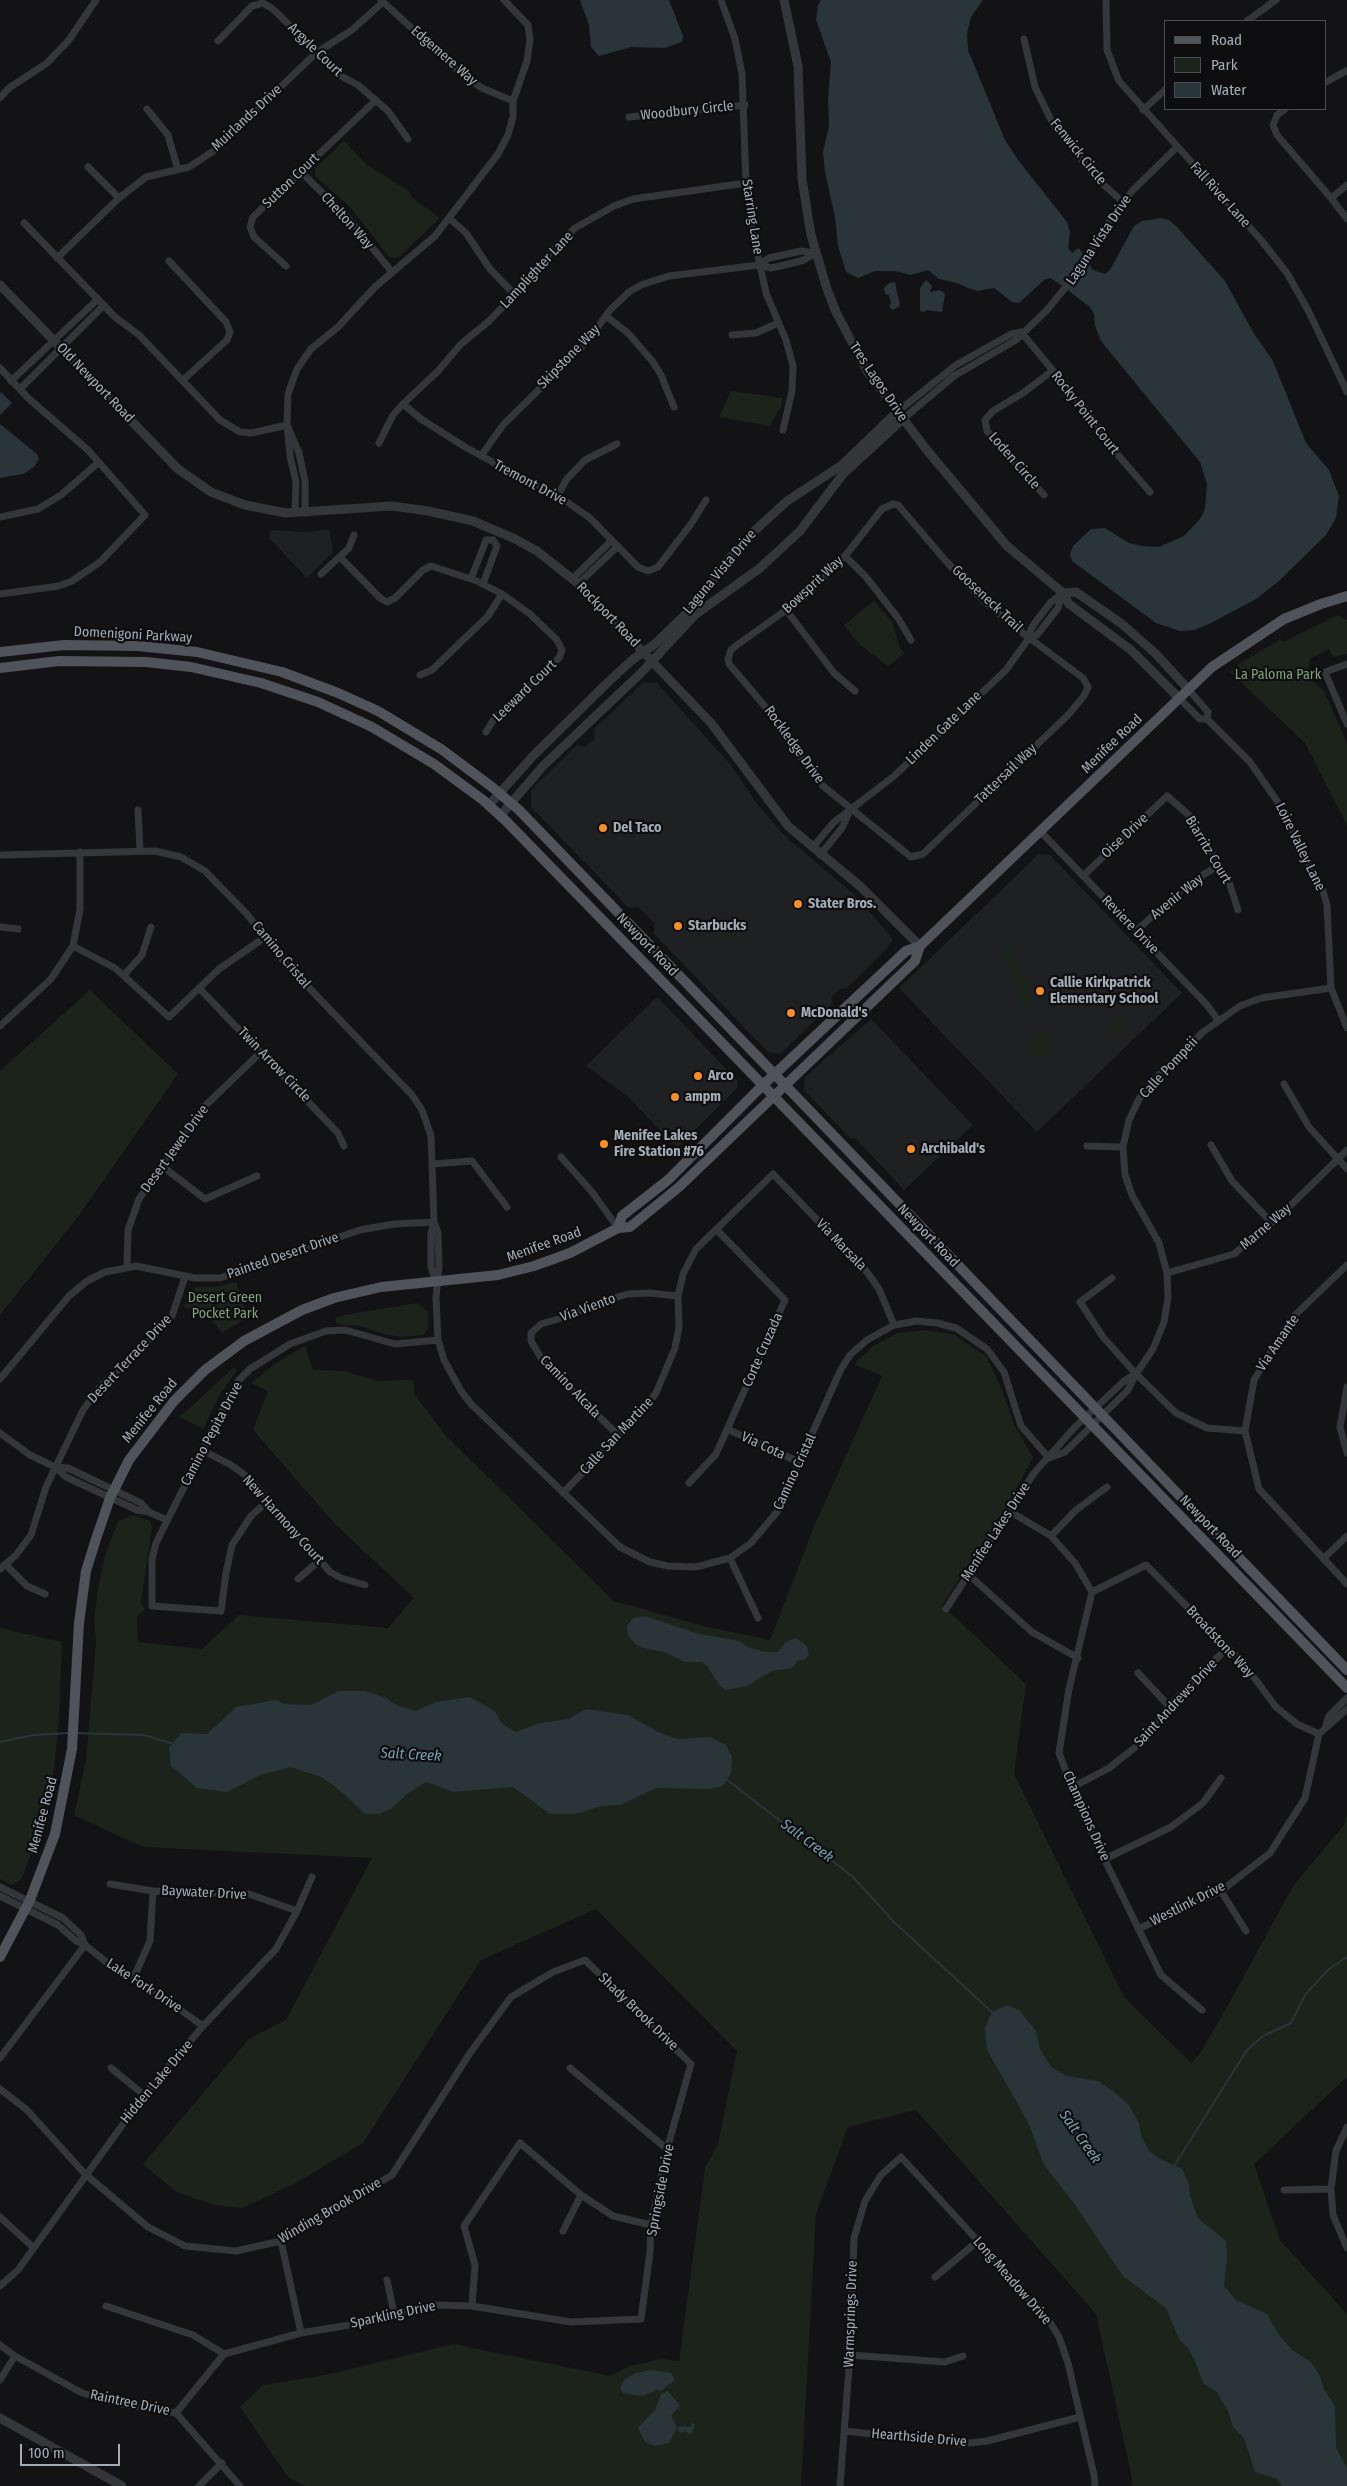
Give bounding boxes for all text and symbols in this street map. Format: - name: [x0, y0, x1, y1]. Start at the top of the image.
- street label: Argyle Court: [284, 20, 346, 80]
- legend: [1164, 20, 1327, 110]
- street label: Edgemere Way: [407, 23, 481, 89]
- text: Road: [1211, 31, 1242, 49]
- text: Park: [1211, 56, 1238, 74]
- street label: Muirlands Drive: [208, 81, 286, 155]
- text: Water: [1211, 81, 1246, 99]
- street label: Woodbury Circle: [640, 98, 734, 124]
- street label: Fenwick Circle: [1046, 116, 1110, 188]
- street label: Sutton Court: [259, 150, 323, 212]
- street label: Fall River Lane: [1186, 159, 1254, 231]
- street label: Starring Lane: [738, 178, 766, 256]
- street label: Chelton Way: [317, 189, 377, 253]
- street label: Laguna Vista Drive: [1063, 192, 1135, 288]
- street label: Lamplighter Lane: [497, 228, 577, 312]
- street label: Skipstone Way: [534, 321, 604, 393]
- street label: Tres Lagos Drive: [845, 339, 911, 425]
- street label: Old Newport Road: [53, 340, 137, 426]
- street label: Rocky Point Court: [1047, 368, 1123, 458]
- street label: Loden Circle: [985, 429, 1043, 493]
- street label: Tremont Drive: [491, 457, 569, 509]
- street label: Laguna Vista Drive: [680, 526, 760, 618]
- street label: Bowsprit Way: [779, 553, 847, 617]
- street label: Gooseneck Trail: [948, 562, 1026, 636]
- street label: Rockport Road: [573, 579, 643, 651]
- street label: Domenigoni Parkway: [73, 624, 193, 646]
- street label: Leeward Court: [490, 657, 560, 725]
- park label: La Paloma Park: [1235, 667, 1321, 683]
- street label: Linden Gate Lane: [903, 688, 985, 768]
- street label: Rockledge Drive: [760, 703, 828, 787]
- street label: Menifee Road: [1078, 711, 1146, 777]
- street label: Tattersail Way: [972, 740, 1040, 808]
- street label: Loire Valley Lane: [1271, 800, 1329, 894]
- street label: Oise Drive: [1098, 810, 1152, 862]
- street label: Biarritz Court: [1181, 813, 1235, 887]
- place label: Del Taco: [613, 820, 662, 836]
- marker: Del Taco: [597, 822, 609, 834]
- street label: Avenir Way: [1147, 871, 1207, 923]
- street label: Reviere Drive: [1098, 892, 1162, 958]
- place label: Stater Bros.: [808, 896, 876, 912]
- marker: Stater Bros.: [792, 898, 804, 910]
- street label: Newport Road: [613, 910, 681, 980]
- street label: Camino Cristal: [248, 918, 314, 992]
- place label: Starbucks: [688, 918, 746, 934]
- marker: Starbucks: [672, 920, 684, 932]
- place label: Callie Kirkpatrick Elementary School: [1050, 975, 1158, 1008]
- marker: Callie Kirkpatrick Elementary School: [1034, 985, 1046, 997]
- place label: McDonald's: [801, 1005, 868, 1021]
- marker: McDonald's: [785, 1007, 797, 1019]
- street label: Twin Arrow Circle: [234, 1024, 314, 1106]
- street label: Calle Pompeii: [1136, 1034, 1202, 1102]
- place label: Arco: [708, 1068, 734, 1084]
- marker: Arco: [692, 1070, 704, 1082]
- place label: ampm: [685, 1089, 721, 1105]
- marker: ampm: [669, 1091, 681, 1103]
- street label: Desert Jewel Drive: [138, 1102, 212, 1196]
- place label: Menifee Lakes Fire Station #76: [614, 1128, 704, 1160]
- marker: Menifee Lakes Fire Station #76: [598, 1138, 610, 1150]
- place label: Archibald's: [921, 1141, 985, 1157]
- marker: Archibald's: [905, 1143, 917, 1155]
- street label: Marne Way: [1237, 1200, 1295, 1254]
- street label: Newport Road: [894, 1201, 962, 1271]
- street label: Via Marsala: [812, 1216, 870, 1274]
- street label: Menifee Road: [504, 1224, 584, 1266]
- street label: Painted Desert Drive: [225, 1229, 341, 1283]
- park label: Desert Green Pocket Park: [188, 1290, 262, 1322]
- street label: Via Viento: [558, 1290, 618, 1326]
- street label: Corte Cruzada: [739, 1310, 787, 1390]
- street label: Desert Terrace Drive: [85, 1311, 175, 1407]
- street label: Via Amante: [1253, 1312, 1303, 1374]
- street label: Camino Alcala: [536, 1352, 604, 1422]
- street label: Menifee Road: [119, 1375, 181, 1447]
- street label: Camino Pepita Drive: [178, 1379, 246, 1489]
- street label: Calle San Martine: [577, 1394, 657, 1478]
- street label: Via Cota: [738, 1429, 788, 1463]
- street label: Camino Cristal: [770, 1431, 820, 1513]
- street label: New Harmony Court: [239, 1472, 327, 1568]
- street label: Menifee Lakes Drive: [958, 1480, 1034, 1584]
- street label: Newport Road: [1176, 1492, 1244, 1562]
- street label: Broadstone Way: [1182, 1603, 1258, 1681]
- street label: Saint Andrews Drive: [1131, 1655, 1221, 1751]
- water label: Salt Creek: [380, 1744, 442, 1766]
- street label: Champions Drive: [1059, 1768, 1113, 1864]
- street label: Menifee Road: [25, 1775, 61, 1855]
- water label: Salt Creek: [777, 1815, 837, 1867]
- street label: Westlink Drive: [1148, 1878, 1228, 1930]
- street label: Baywater Drive: [161, 1882, 247, 1904]
- street label: Lake Fork Drive: [103, 1955, 185, 2017]
- street label: Shady Brook Drive: [595, 1970, 681, 2054]
- street label: Hidden Lake Drive: [117, 2037, 197, 2127]
- water label: Salt Creek: [1055, 2107, 1105, 2167]
- street label: Springside Drive: [644, 2142, 678, 2238]
- street label: Winding Brook Drive: [276, 2175, 384, 2247]
- street label: Long Meadow Drive: [969, 2234, 1055, 2328]
- street label: Warmsprings Drive: [841, 2260, 861, 2368]
- street label: Sparkling Drive: [349, 2298, 437, 2332]
- street label: Raintree Drive: [89, 2386, 171, 2420]
- street label: Hearthside Drive: [871, 2425, 967, 2451]
- scale bar: [22, 2434, 122, 2466]
- text: 100 m: [28, 2444, 65, 2462]

